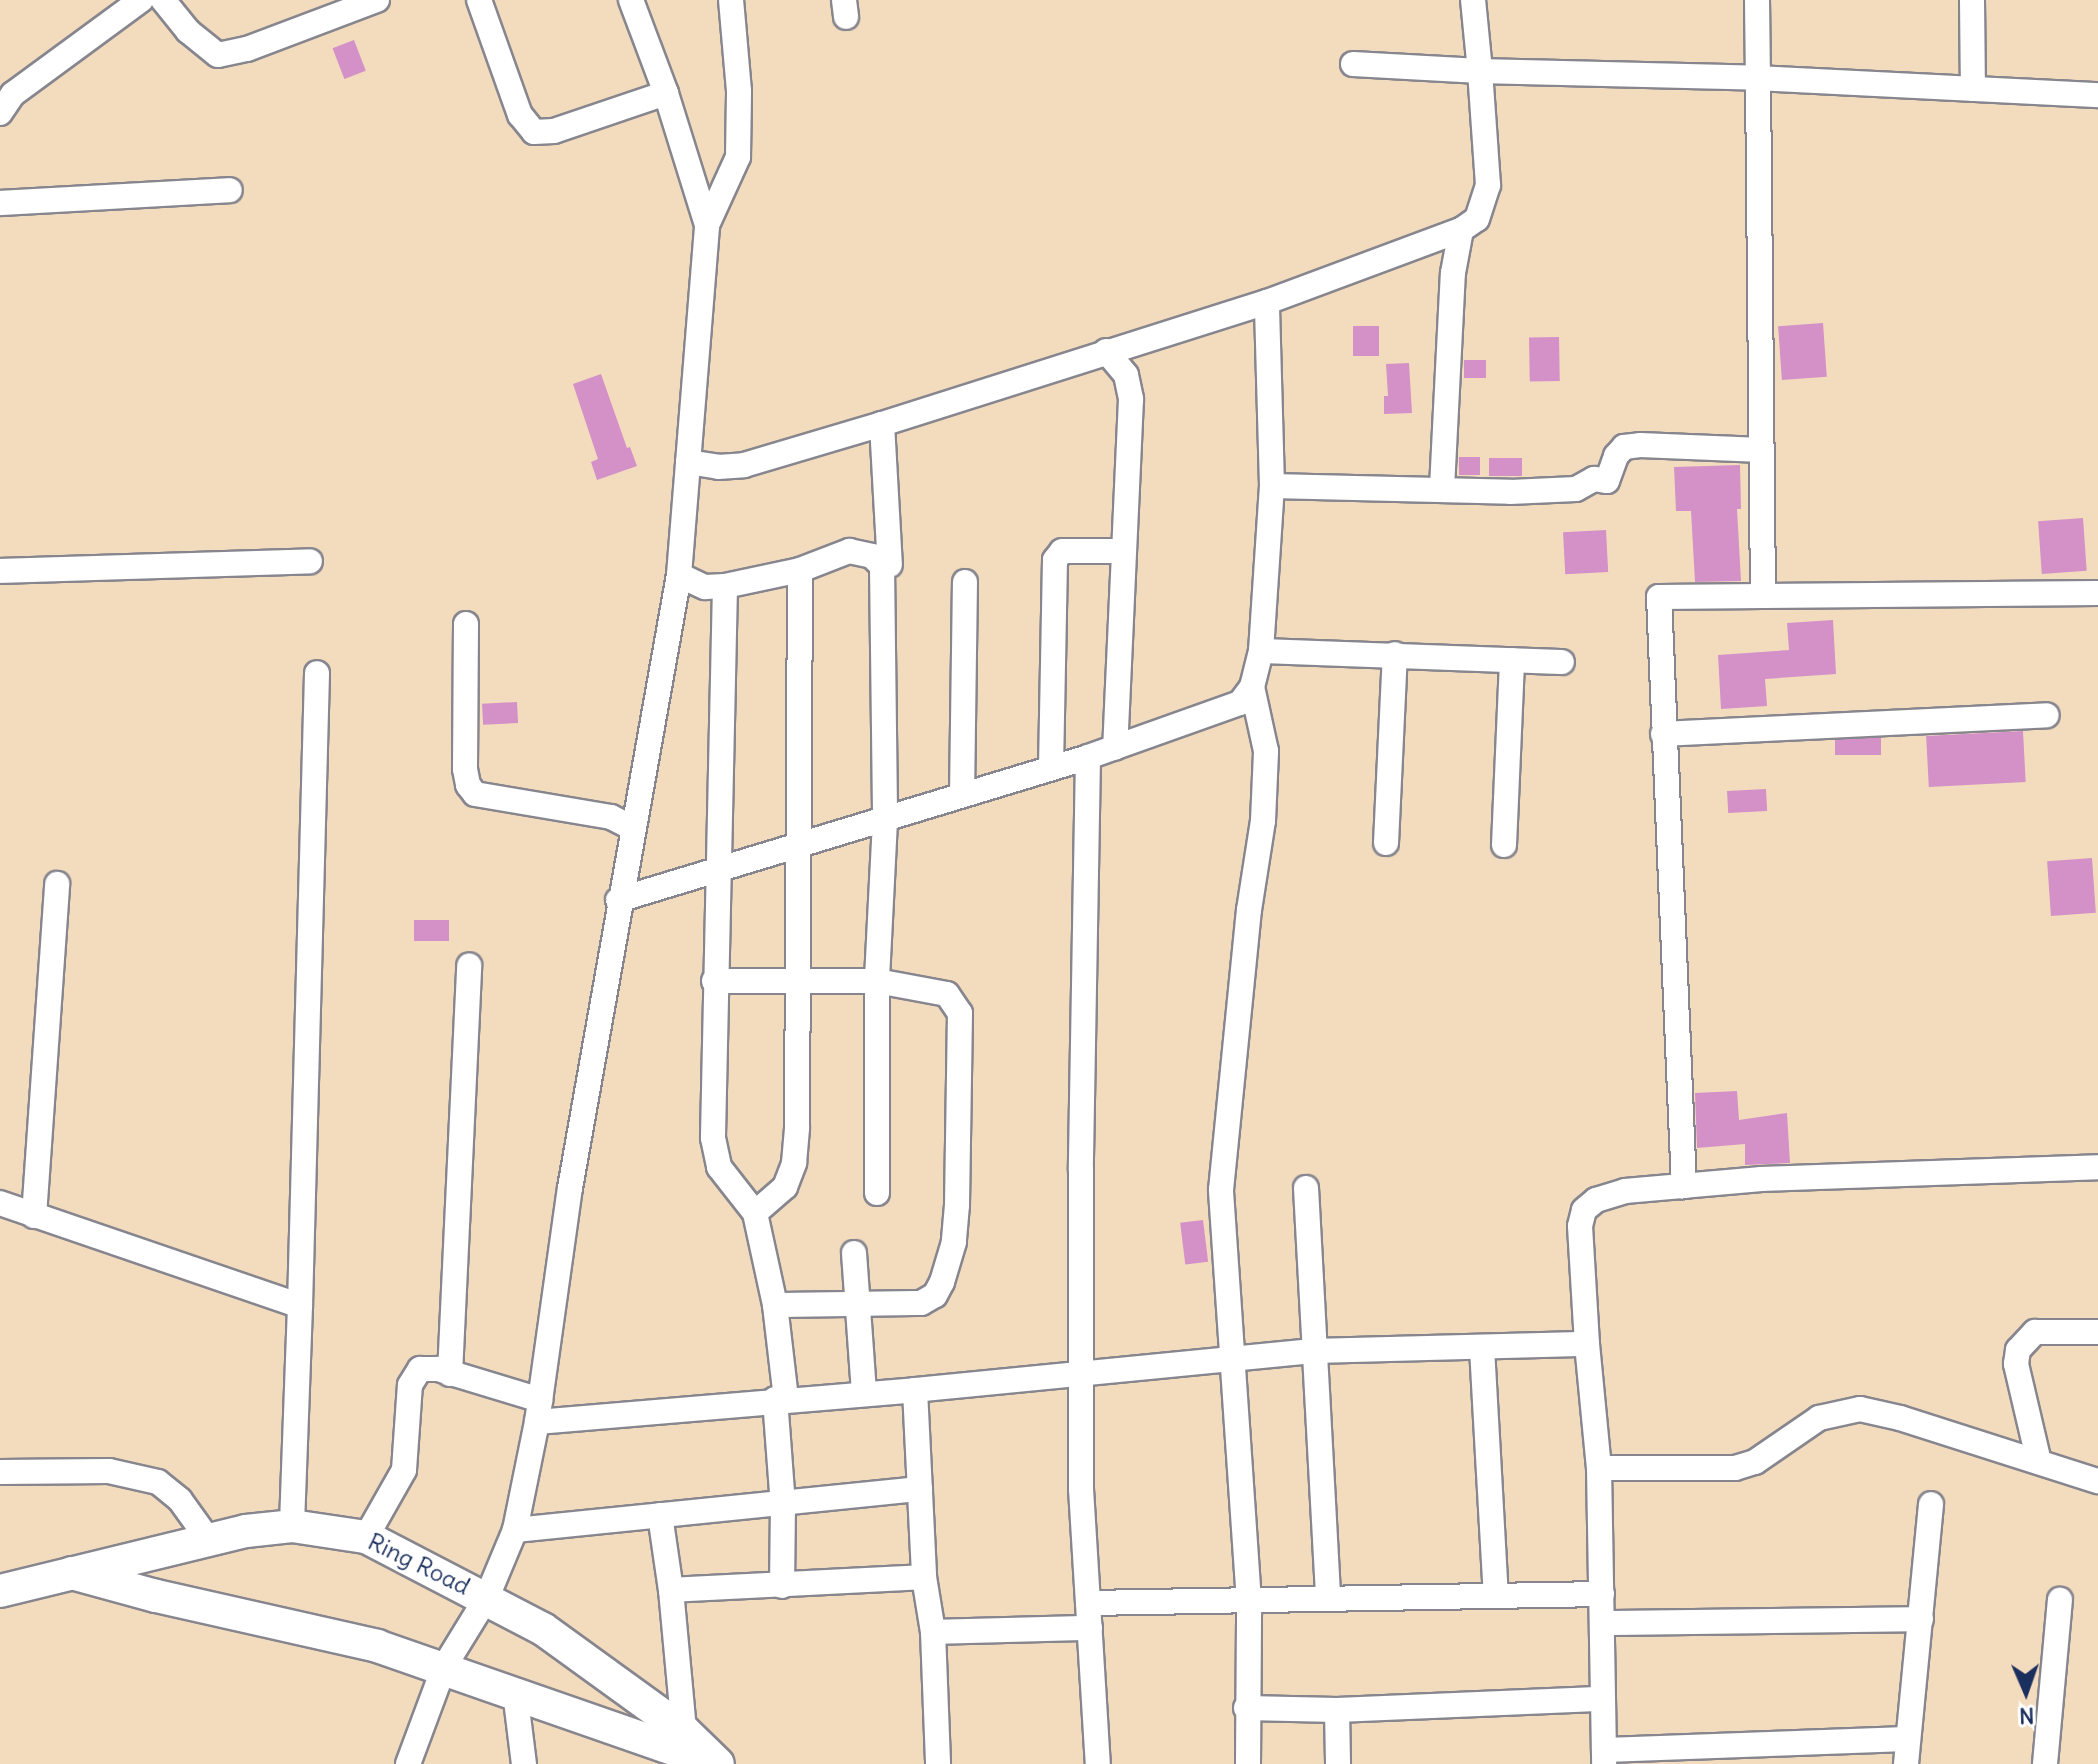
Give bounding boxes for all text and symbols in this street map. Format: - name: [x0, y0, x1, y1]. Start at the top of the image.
- street label: Ring Road: [363, 1527, 475, 1601]
- north arrow: [1986, 1652, 2066, 1732]
- text: N: [2019, 1702, 2035, 1730]

